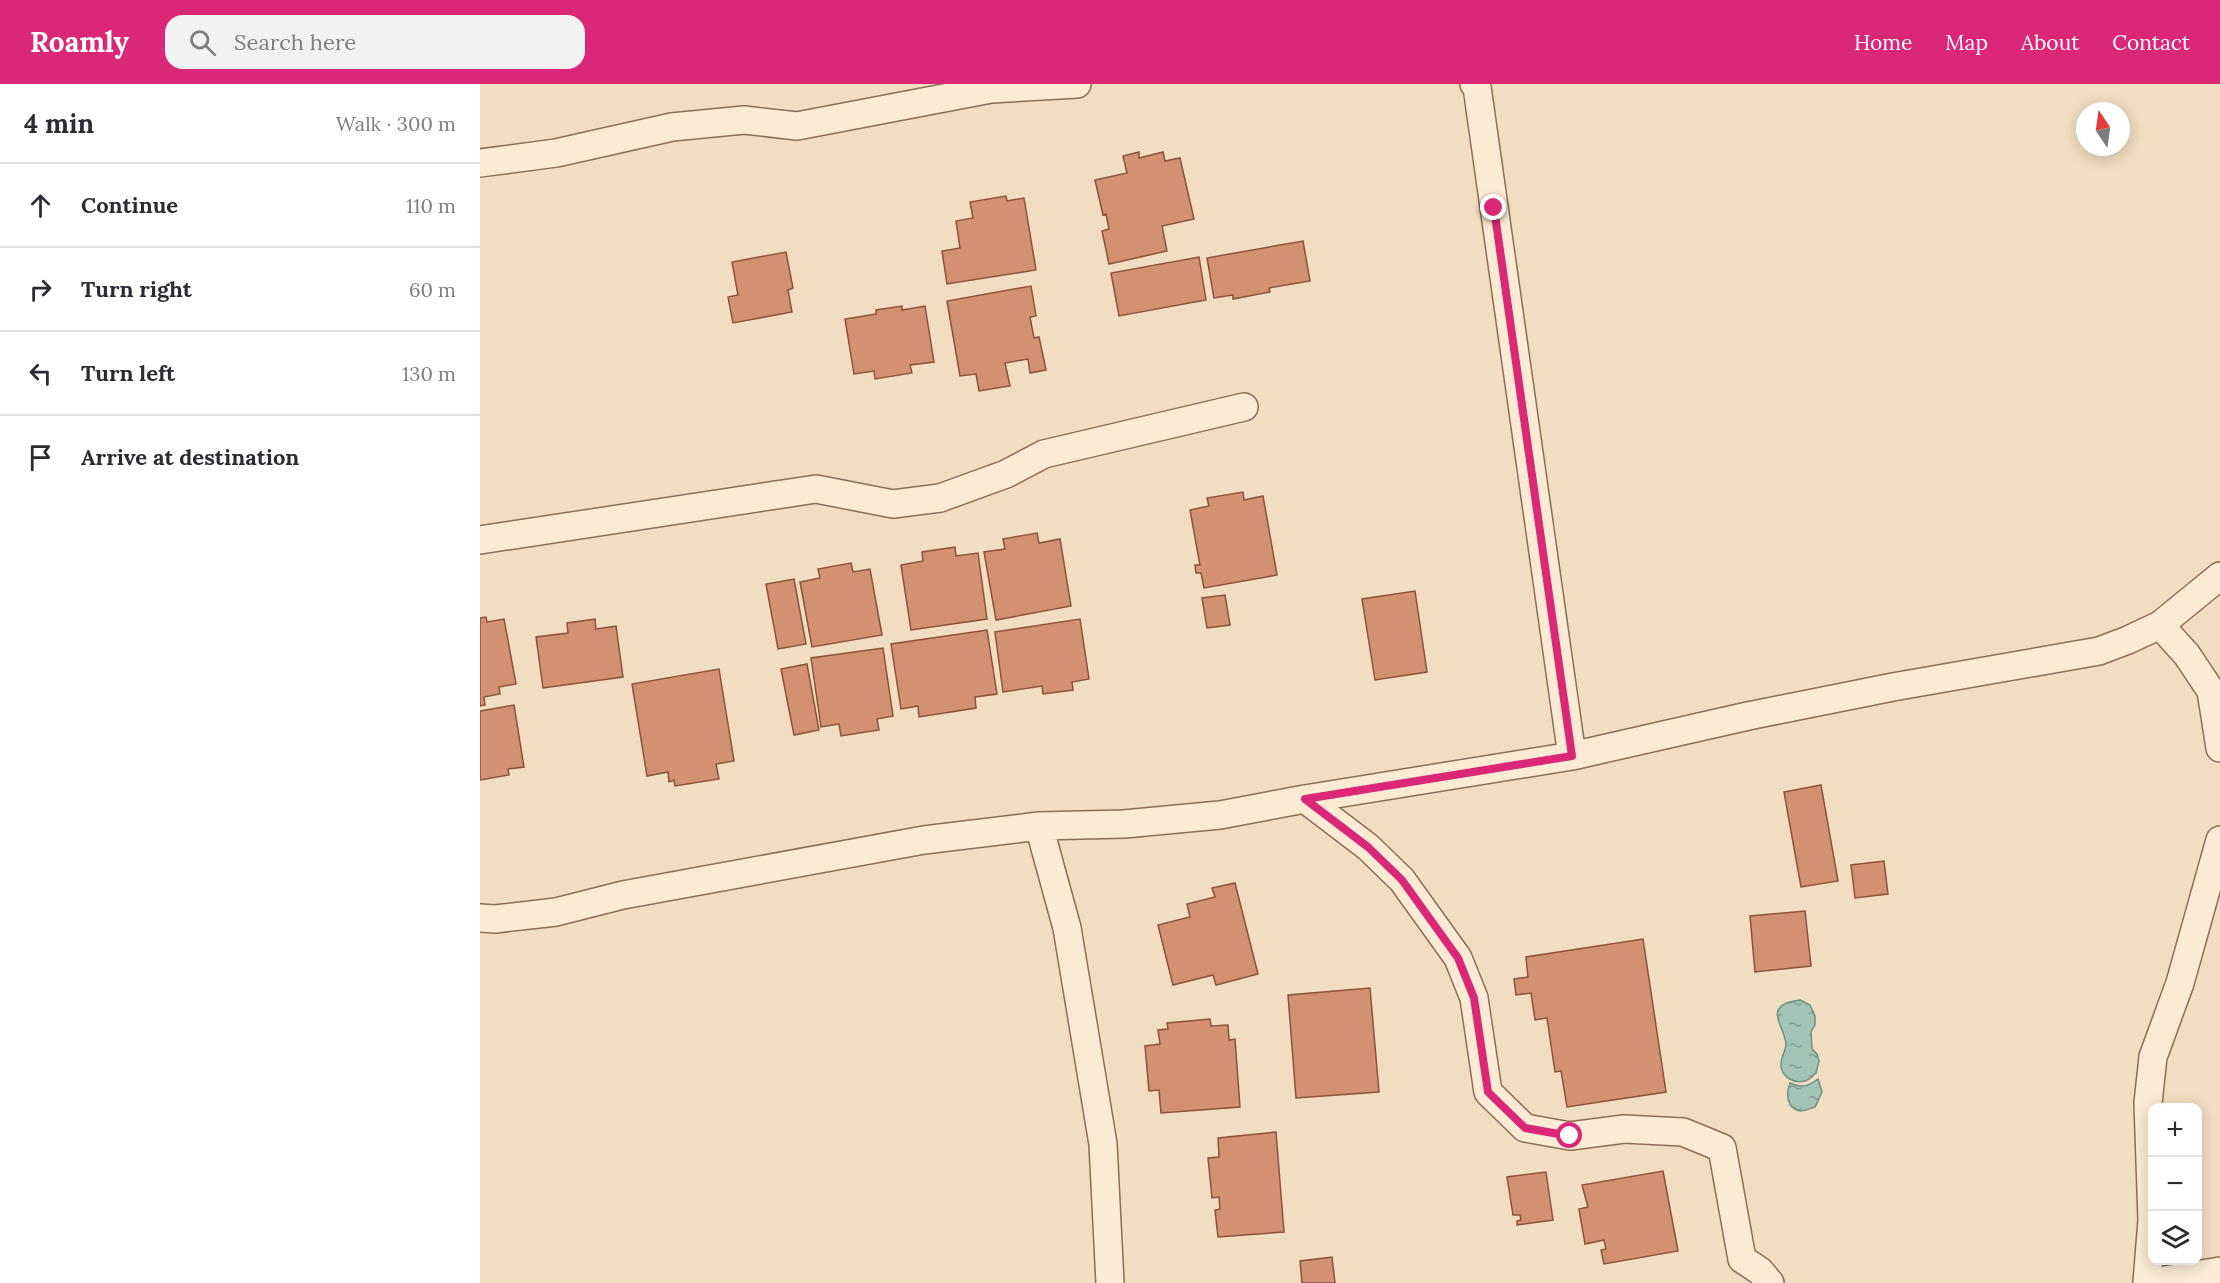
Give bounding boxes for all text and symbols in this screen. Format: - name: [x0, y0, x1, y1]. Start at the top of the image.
- search box: [165, 15, 585, 69]
- text: Roamly: [30, 24, 129, 60]
- icon: search: [186, 26, 219, 59]
- text: Search here: [234, 28, 356, 56]
- text: Home: [1854, 29, 1912, 56]
- text: Map: [1945, 29, 1988, 56]
- text: About: [2021, 29, 2079, 56]
- text: Contact: [2112, 29, 2190, 56]
- north arrow: [2076, 102, 2130, 156]
- text: 4 min: [24, 107, 94, 140]
- text: Walk · 300 m: [336, 111, 456, 136]
- icon: ahead: [24, 189, 57, 222]
- text: Continue: [81, 191, 178, 219]
- text: 110 m: [406, 193, 456, 218]
- route end: [1480, 194, 1506, 220]
- icon: right: [24, 273, 57, 306]
- text: Turn right: [81, 275, 192, 303]
- text: 60 m: [409, 277, 456, 302]
- icon: left: [24, 357, 57, 390]
- text: Turn left: [81, 359, 175, 387]
- text: 130 m: [402, 361, 456, 386]
- icon: arrive: [24, 441, 57, 474]
- text: Arrive at destination: [81, 443, 299, 471]
- map controls: [2148, 1103, 2202, 1265]
- button: +: [2148, 1103, 2202, 1157]
- route start: [1556, 1122, 1582, 1148]
- button: −: [2148, 1157, 2202, 1211]
- button: layers: [2148, 1211, 2202, 1265]

